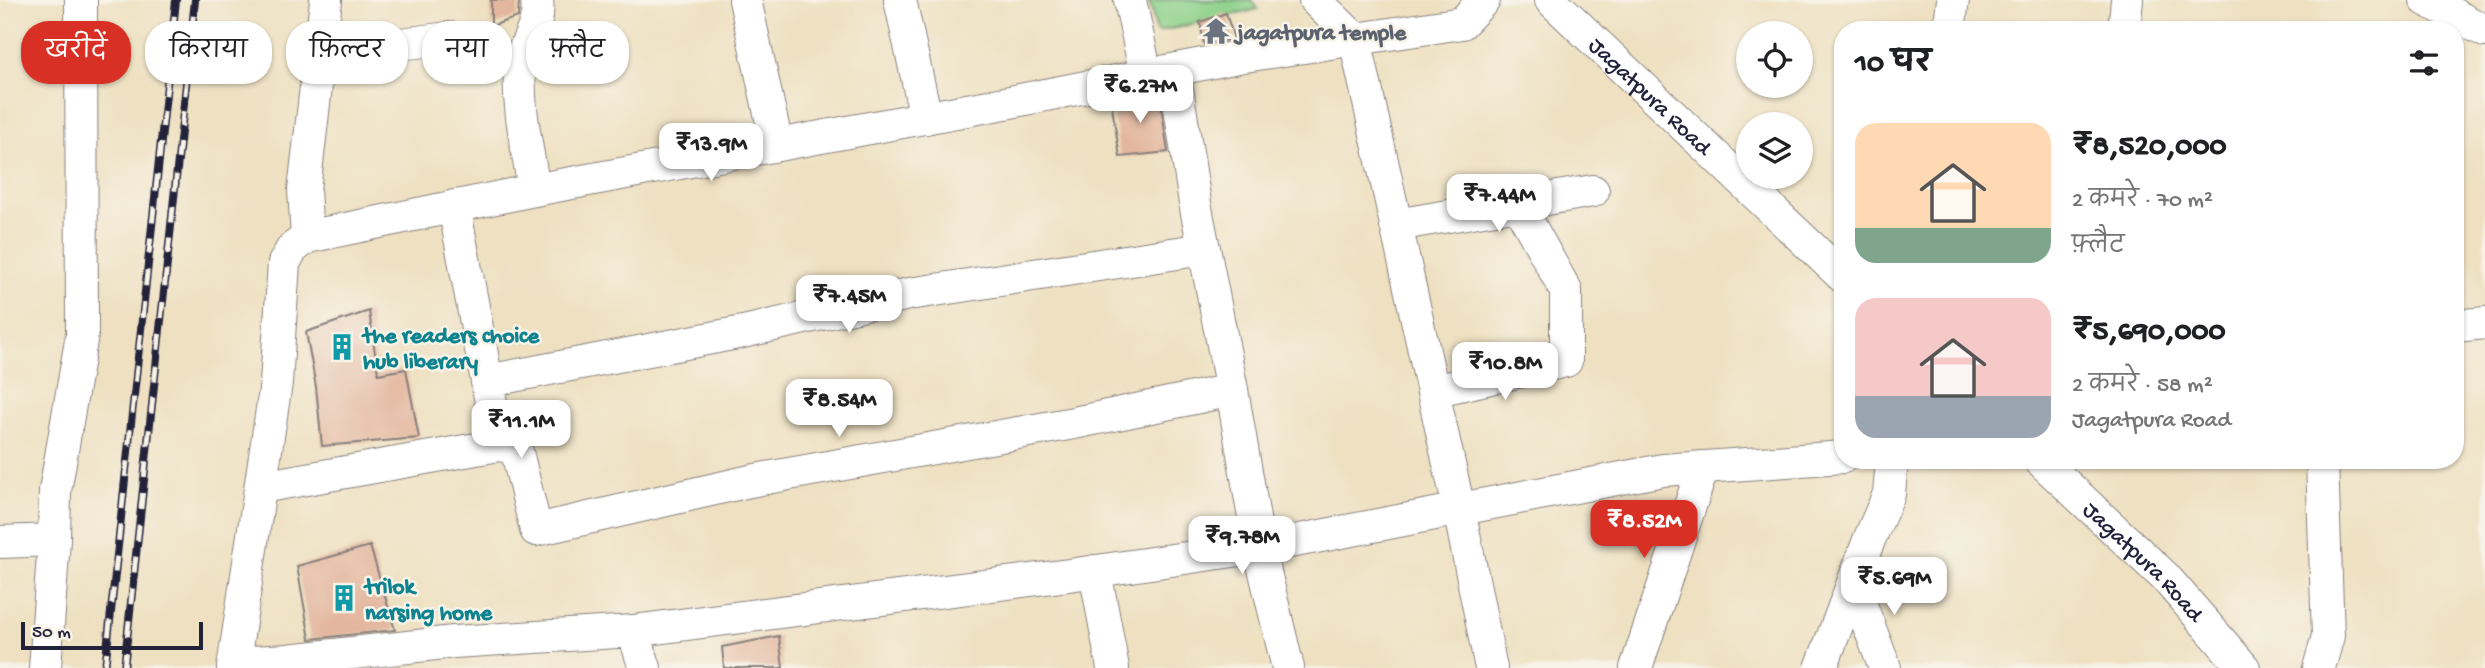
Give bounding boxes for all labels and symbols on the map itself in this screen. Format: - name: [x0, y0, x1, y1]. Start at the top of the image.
- temple icon: jagatpura temple: [1201, 16, 1231, 46]
- place label: jagatpura temple: [1233, 21, 1407, 48]
- street label: Jagatpura Road: [1582, 33, 1717, 163]
- pin: ₹6.27M: [1083, 66, 1197, 125]
- pin: ₹13.9M: [654, 124, 768, 183]
- pin: ₹7.44M: [1442, 174, 1556, 234]
- pin: ₹7.45M: [792, 276, 906, 335]
- place label: the readers choice hub liberary: [361, 324, 540, 377]
- building icon: the readers choice hub liberary: [327, 332, 357, 362]
- pin: ₹10.8M: [1448, 342, 1562, 402]
- pin: ₹8.54M: [782, 380, 896, 439]
- pin: ₹11.1M: [464, 400, 578, 460]
- street label: Jagatpura Road: [2076, 497, 2208, 630]
- pin: ₹8.52M: [1587, 500, 1701, 560]
- pin: ₹9.78M: [1185, 516, 1299, 576]
- pin: ₹5.69M: [1837, 558, 1951, 617]
- place label: trilok narsing home: [363, 575, 493, 628]
- building icon: trilok narsing home: [329, 583, 359, 613]
- scale bar: [21, 619, 203, 651]

